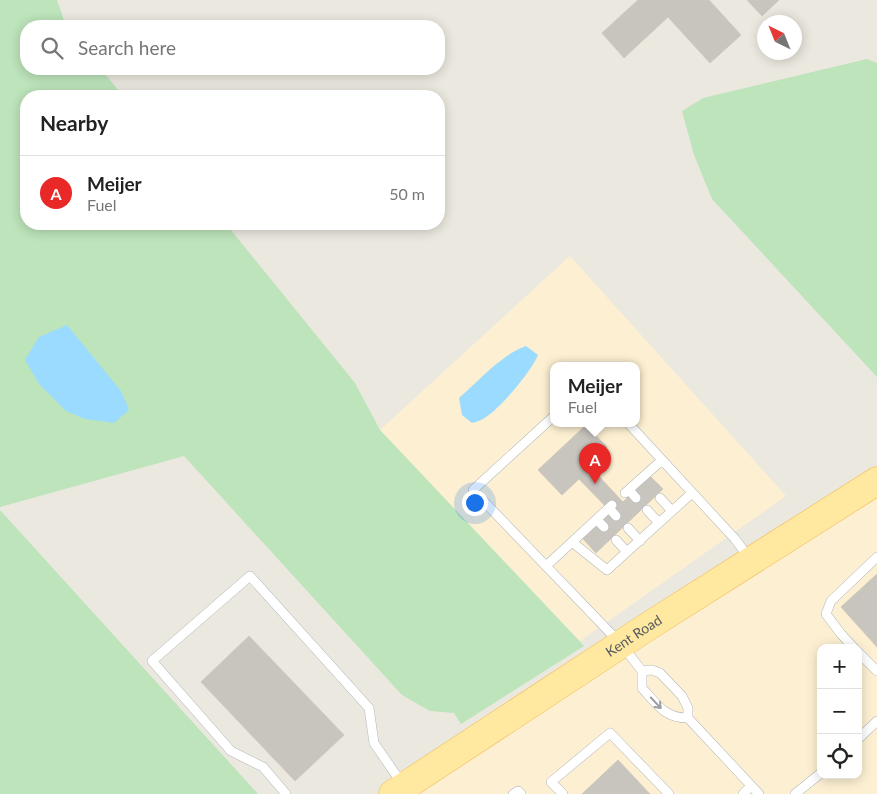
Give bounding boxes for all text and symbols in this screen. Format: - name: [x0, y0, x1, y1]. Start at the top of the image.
- north arrow: [757, 15, 802, 60]
- search box: [20, 20, 445, 75]
- icon: search: [38, 34, 66, 62]
- text: Search here: [78, 36, 176, 59]
- text: Nearby: [40, 110, 108, 135]
- text: Meijer: [87, 172, 142, 195]
- text: A: [50, 184, 62, 203]
- text: 50 m: [389, 184, 425, 203]
- text: Fuel: [87, 195, 117, 214]
- popup: [550, 362, 640, 427]
- text: Meijer: [568, 374, 622, 397]
- text: Fuel: [568, 397, 597, 416]
- pin: A: [579, 443, 611, 484]
- your location: [462, 490, 488, 516]
- street label: Kent Road: [602, 611, 665, 660]
- map controls: [817, 644, 862, 779]
- button: +: [817, 644, 862, 689]
- button: −: [817, 689, 862, 734]
- one-way arrow: [650, 696, 662, 709]
- button: locate: [817, 734, 862, 779]

